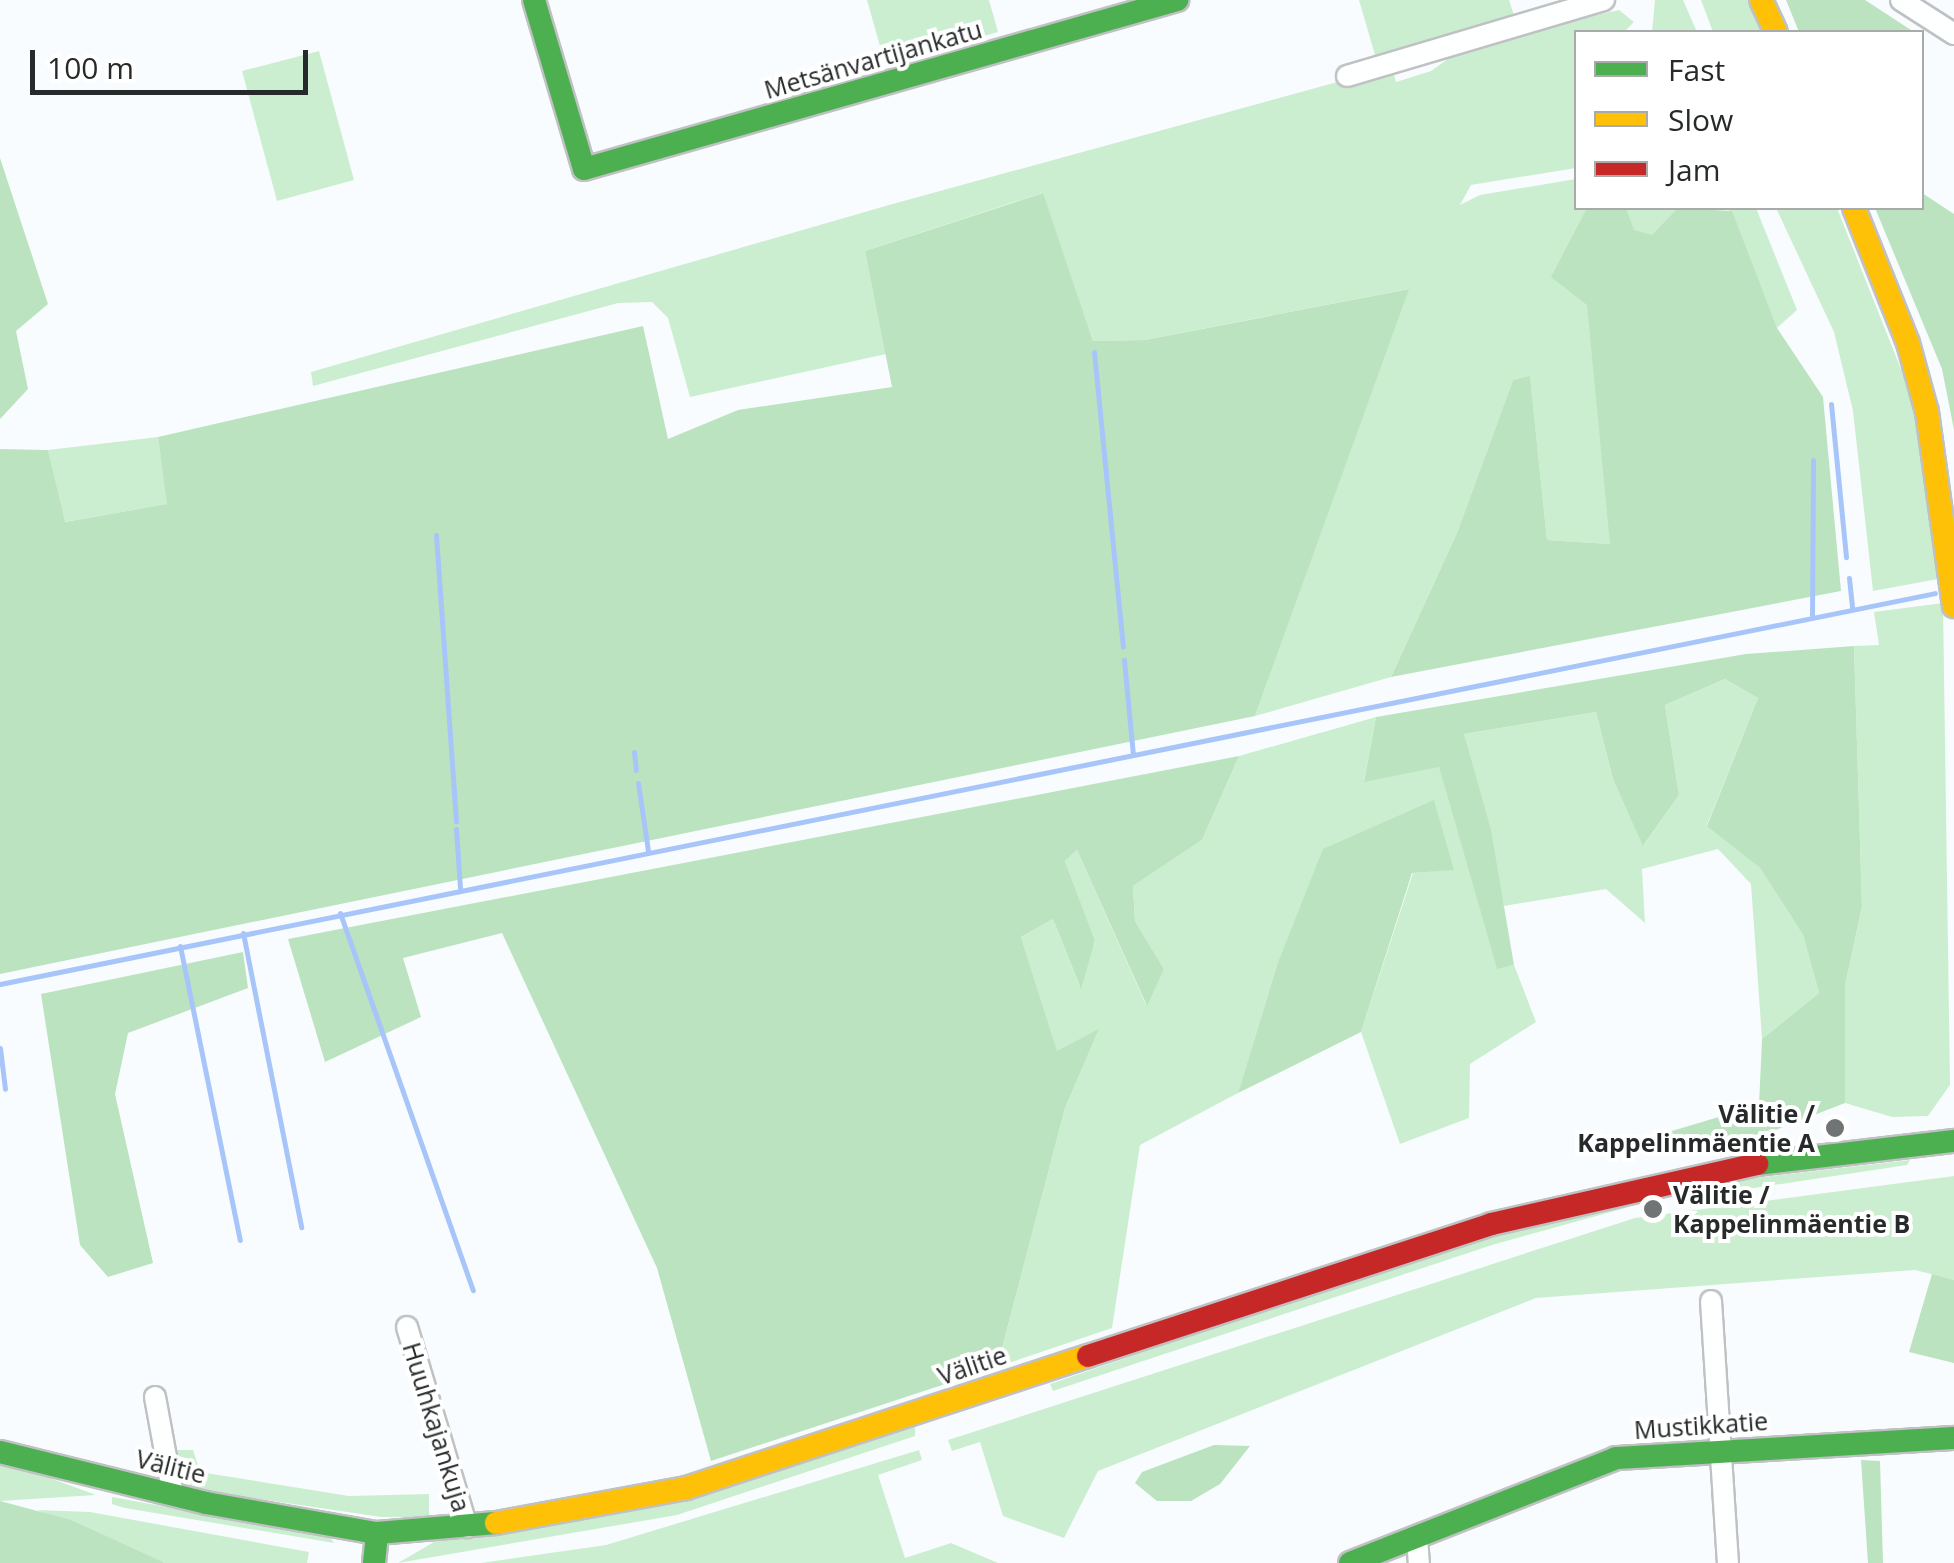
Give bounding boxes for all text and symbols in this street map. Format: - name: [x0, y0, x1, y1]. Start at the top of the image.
- street label: Metsänvartijankatu: [761, 14, 985, 104]
- scale bar: [35, 30, 312, 92]
- legend: [1574, 30, 1924, 210]
- text: 100 m: [47, 47, 134, 88]
- text: Fast: [1668, 49, 1725, 90]
- text: Slow: [1668, 99, 1733, 140]
- text: Jam: [1668, 149, 1721, 190]
- place label: Välitie / Kappelinmäentie A: [1577, 1099, 1815, 1158]
- marker: Välitie / Kappelinmäentie A: [1824, 1117, 1846, 1139]
- place label: Välitie / Kappelinmäentie B: [1673, 1180, 1910, 1239]
- marker: Välitie / Kappelinmäentie B: [1642, 1198, 1664, 1220]
- street label: Huuhkajankuja: [397, 1339, 477, 1515]
- street label: Välitie: [934, 1339, 1010, 1391]
- street label: Mustikkatie: [1633, 1405, 1769, 1445]
- street label: Välitie: [133, 1443, 209, 1489]

